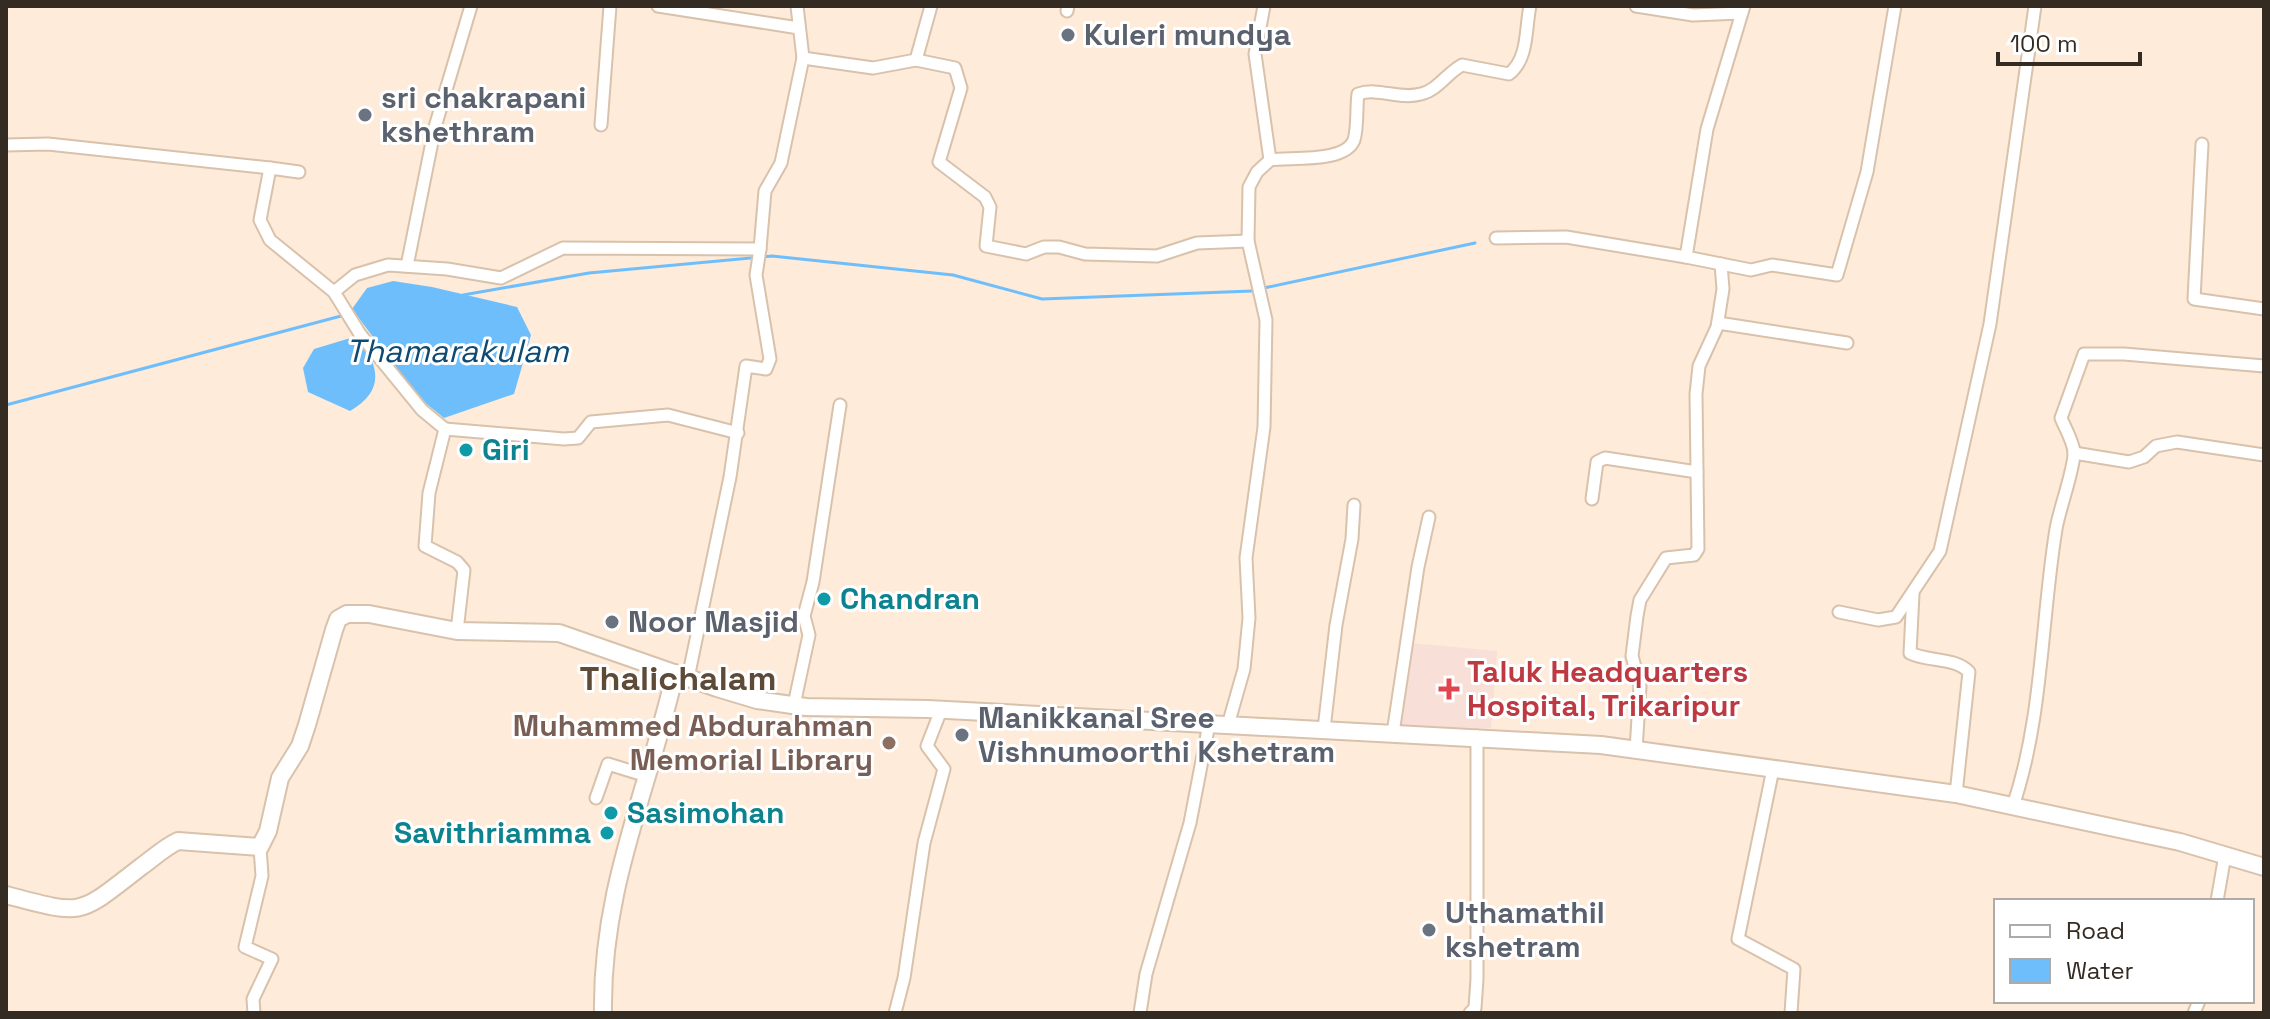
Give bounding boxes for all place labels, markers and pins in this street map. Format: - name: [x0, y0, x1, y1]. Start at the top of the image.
- place label: Kuleri mundya: [1084, 15, 1291, 54]
- marker: Kuleri mundya: [1059, 26, 1077, 44]
- place label: sri chakrapani kshethram: [381, 78, 586, 151]
- marker: sri chakrapani kshethram: [356, 106, 374, 124]
- place label: Giri: [482, 430, 530, 469]
- marker: Giri: [457, 441, 475, 459]
- place label: Chandran: [840, 579, 980, 618]
- marker: Chandran: [815, 590, 833, 608]
- place label: Noor Masjid: [628, 602, 799, 641]
- marker: Noor Masjid: [603, 613, 621, 631]
- place label: Taluk Headquarters Hospital, Trikaripur: [1467, 652, 1748, 725]
- marker: Taluk Headquarters Hospital, Trikaripur: [1438, 678, 1460, 700]
- place label: Manikkanal Sree Vishnumoorthi Kshetram: [978, 698, 1335, 771]
- place label: Muhammed Abdurahman Memorial Library: [513, 706, 873, 779]
- marker: Manikkanal Sree Vishnumoorthi Kshetram: [953, 726, 971, 744]
- marker: Muhammed Abdurahman Memorial Library: [880, 734, 898, 752]
- place label: Sasimohan: [627, 793, 784, 832]
- marker: Sasimohan: [602, 804, 620, 822]
- place label: Savithriamma: [394, 813, 591, 852]
- marker: Savithriamma: [598, 824, 616, 842]
- place label: Uthamathil kshetram: [1445, 893, 1605, 966]
- marker: Uthamathil kshetram: [1420, 921, 1438, 939]

